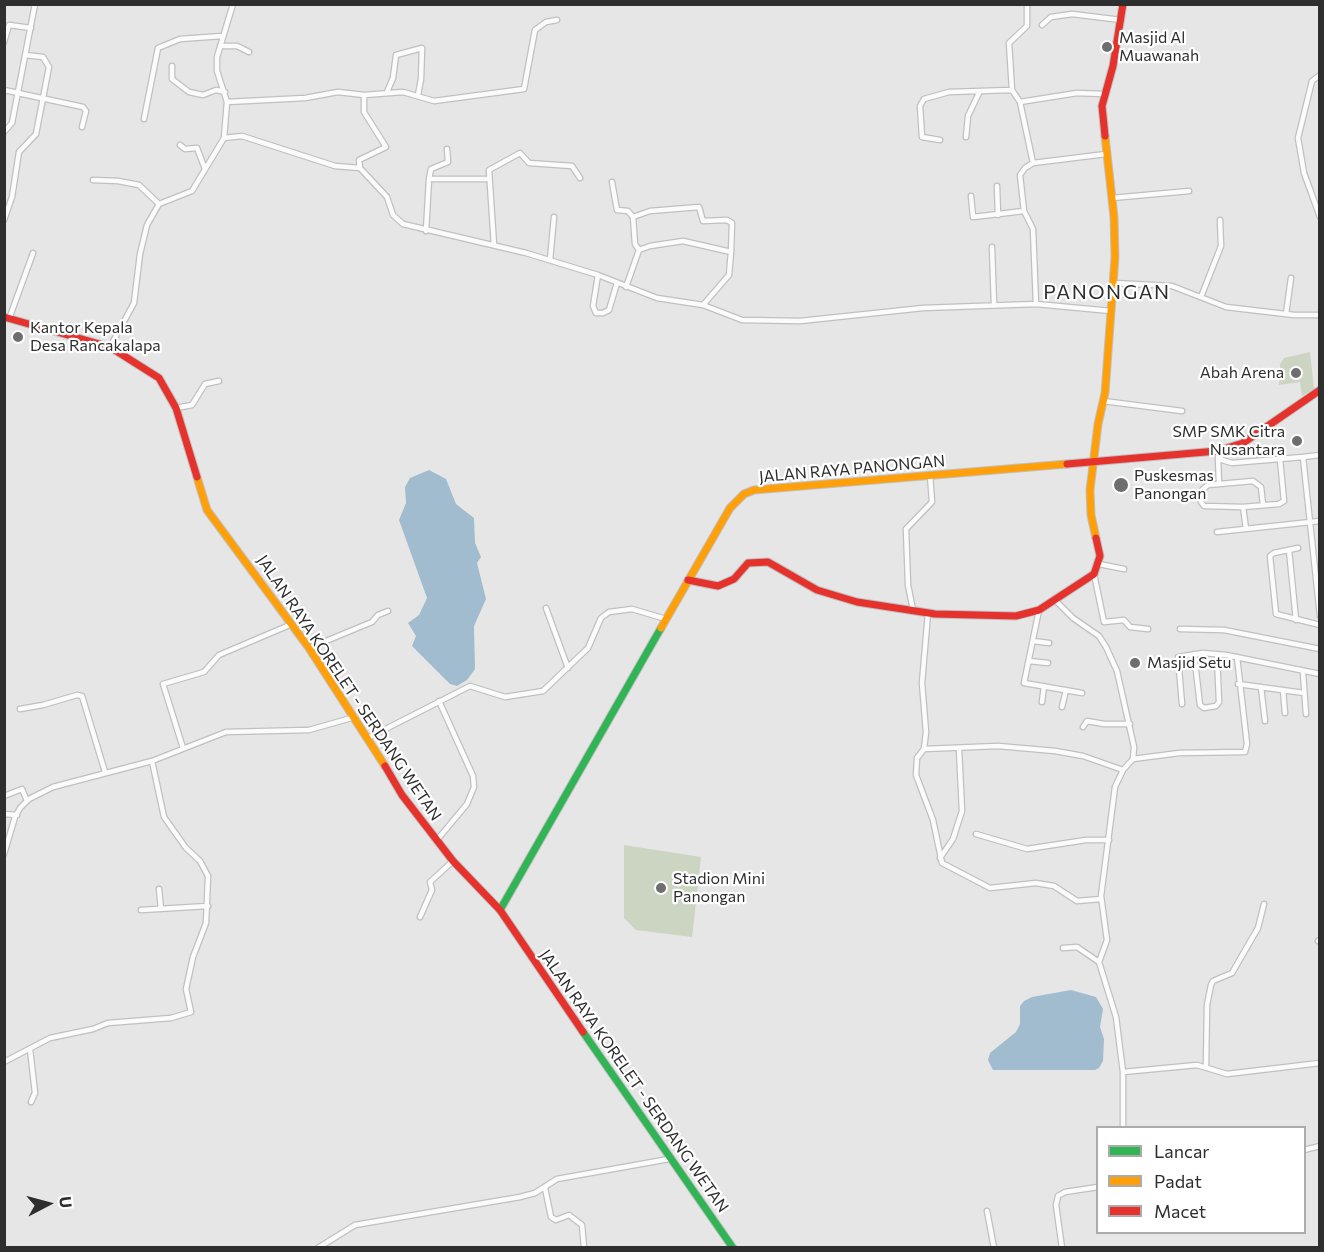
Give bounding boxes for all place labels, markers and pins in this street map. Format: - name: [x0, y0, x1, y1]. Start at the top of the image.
- place label: Masjid Al Muawanah: [1119, 28, 1199, 66]
- marker: Masjid Al Muawanah: [1100, 40, 1114, 54]
- place label: Kantor Kepala Desa Rancakalapa: [30, 318, 161, 356]
- marker: Kantor Kepala Desa Rancakalapa: [11, 330, 25, 344]
- place label: Abah Arena: [1200, 363, 1284, 383]
- marker: Abah Arena: [1289, 366, 1303, 380]
- place label: SMP SMK Citra Nusantara: [1172, 422, 1285, 460]
- marker: SMP SMK Citra Nusantara: [1290, 434, 1304, 448]
- place label: Puskesmas Panongan: [1134, 466, 1214, 504]
- marker: Puskesmas Panongan: [1112, 476, 1130, 494]
- place label: Masjid Setu: [1147, 653, 1232, 673]
- marker: Masjid Setu: [1128, 656, 1142, 670]
- place label: Stadion Mini Panongan: [673, 869, 765, 907]
- marker: Stadion Mini Panongan: [654, 881, 668, 895]

